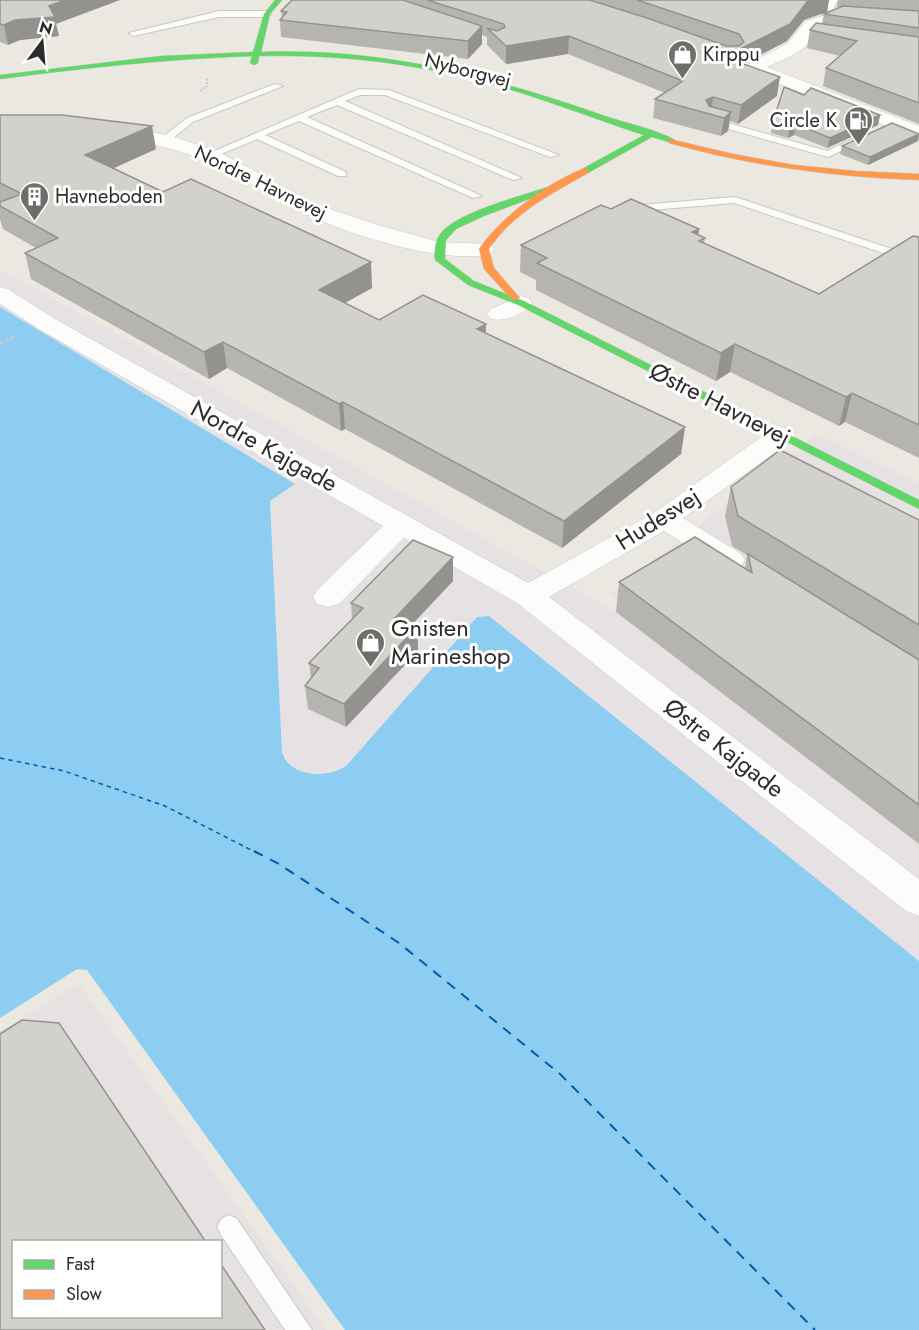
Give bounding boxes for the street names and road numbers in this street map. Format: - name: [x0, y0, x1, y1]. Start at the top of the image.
- street label: Nyborgvej: [421, 46, 514, 95]
- street label: Nordre Havnevej: [190, 138, 332, 227]
- street label: Østre Havnevej: [644, 353, 797, 454]
- street label: Nordre Kajgade: [184, 391, 344, 500]
- street label: Hudesvej: [609, 479, 707, 558]
- street label: Østre Kajgade: [657, 689, 792, 806]

